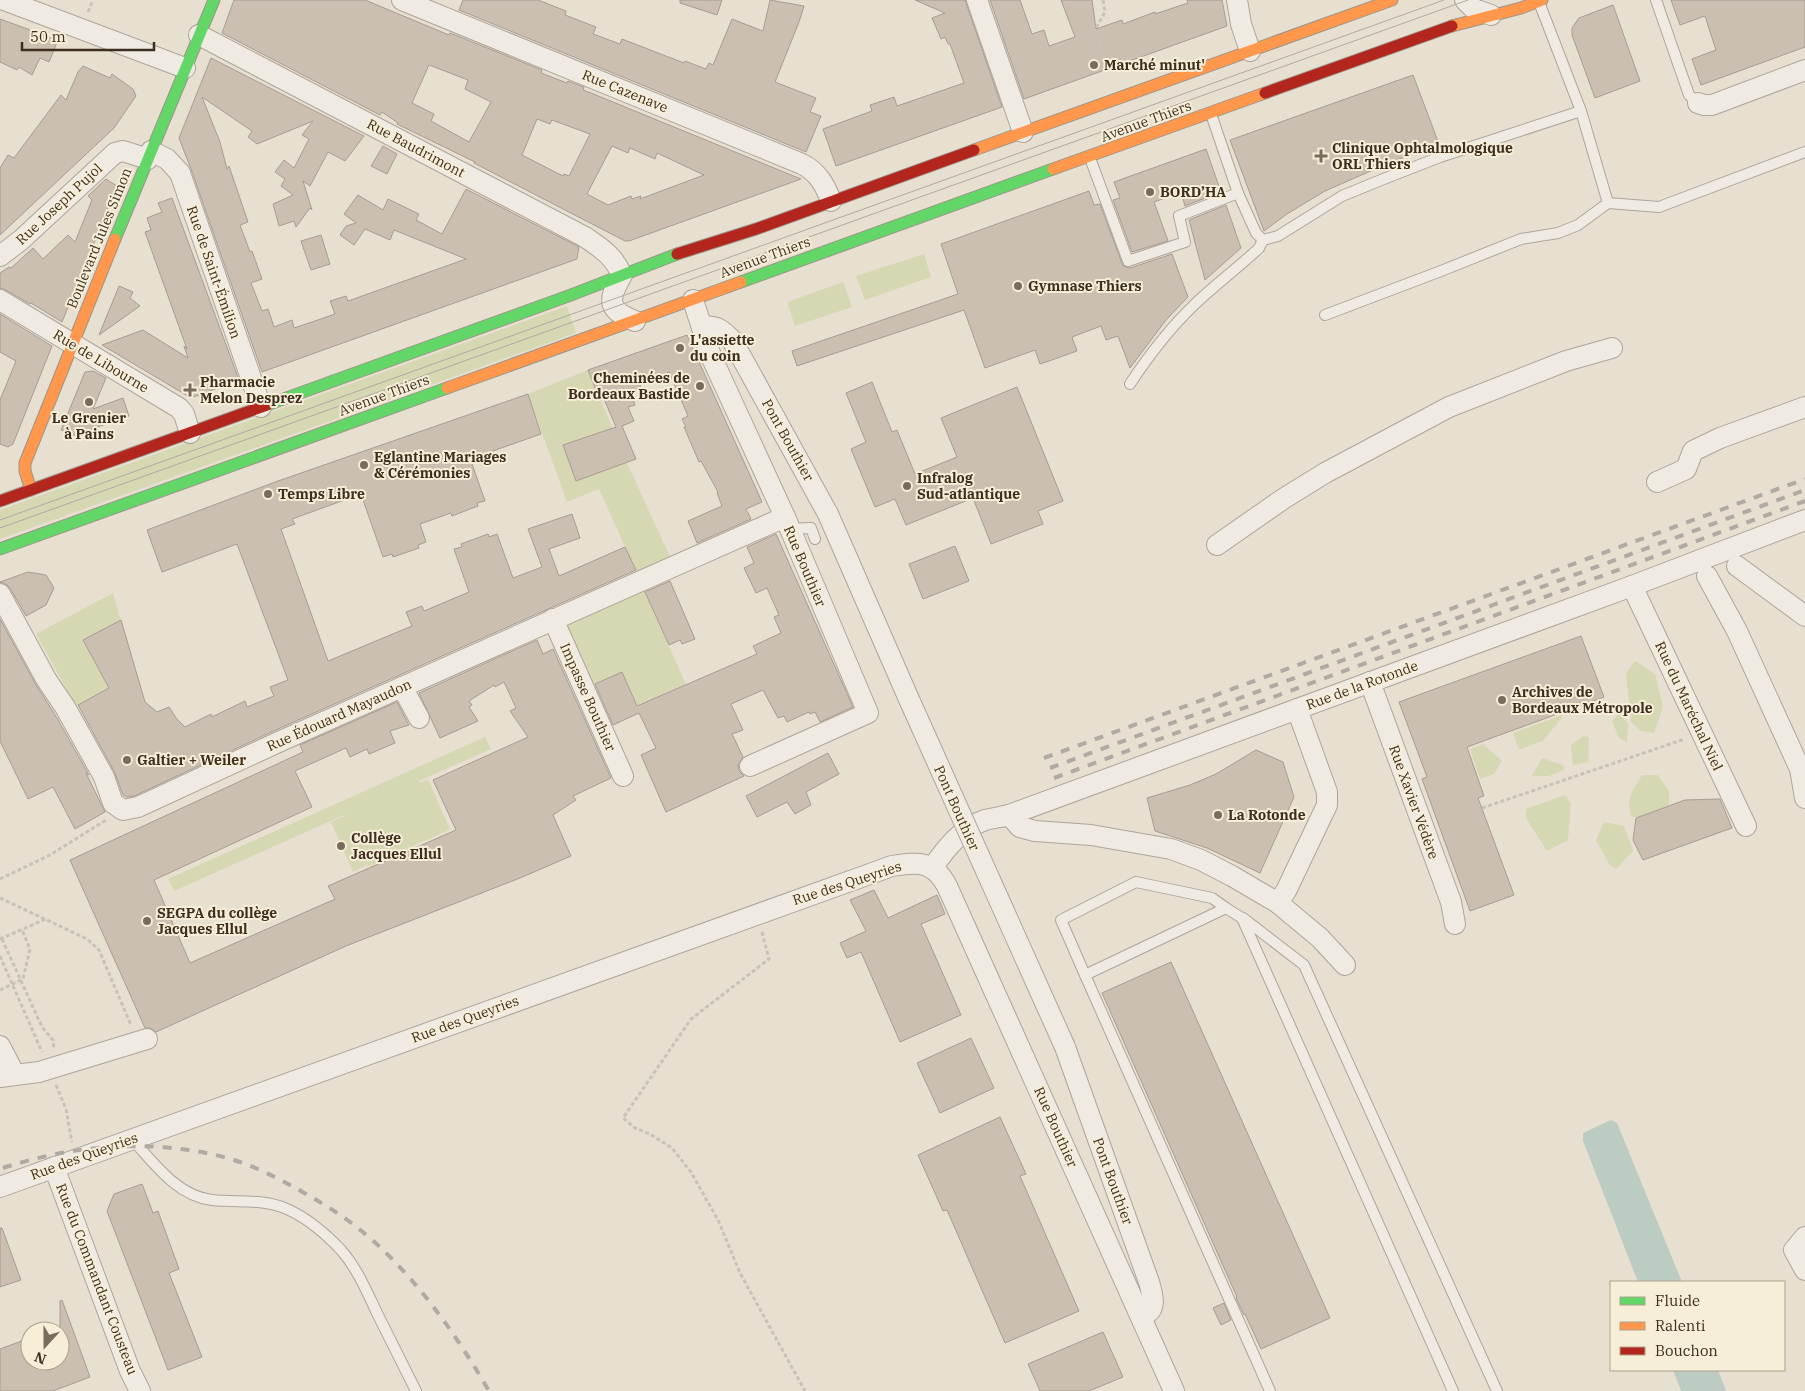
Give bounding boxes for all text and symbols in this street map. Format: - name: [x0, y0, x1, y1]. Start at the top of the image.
- scale bar: [22, 20, 155, 52]
- text: 50 m: [30, 27, 66, 46]
- place label: Marché minut': [1104, 56, 1205, 74]
- marker: Marché minut': [1088, 59, 1100, 71]
- street label: Rue Cazenave: [579, 66, 671, 116]
- street label: Avenue Thiers: [1098, 96, 1194, 146]
- street label: Rue Baudrimont: [364, 115, 468, 181]
- place label: Clinique Ophtalmologique ORL Thiers: [1332, 139, 1513, 173]
- marker: Clinique Ophtalmologique ORL Thiers: [1314, 149, 1328, 163]
- street label: Rue Joseph Pujol: [12, 159, 106, 249]
- street label: Boulevard Jules Simon: [63, 165, 135, 311]
- place label: BORD’HA: [1160, 183, 1226, 201]
- marker: BORD’HA: [1144, 186, 1156, 198]
- street label: Rue de Saint-Émilion: [183, 203, 246, 341]
- street label: Avenue Thiers: [717, 232, 813, 282]
- place label: Gymnase Thiers: [1028, 277, 1142, 295]
- marker: Gymnase Thiers: [1012, 280, 1024, 292]
- street label: Rue de Libourne: [50, 325, 152, 397]
- place label: L'assiette du coin: [690, 331, 755, 365]
- marker: L'assiette du coin: [674, 342, 686, 354]
- place label: Cheminées de Bordeaux Bastide: [568, 369, 690, 403]
- street label: Avenue Thiers: [336, 370, 432, 420]
- place label: Pharmacie Melon Desprez: [200, 373, 302, 407]
- marker: Cheminées de Bordeaux Bastide: [694, 380, 706, 392]
- marker: Pharmacie Melon Desprez: [184, 384, 196, 396]
- marker: Le Grenier à Pains: [83, 396, 95, 408]
- street label: Pont Bouthier: [758, 396, 818, 485]
- place label: Le Grenier à Pains: [52, 409, 126, 443]
- place label: Eglantine Mariages & Cérémonies: [374, 448, 506, 482]
- marker: Eglantine Mariages & Cérémonies: [358, 459, 370, 471]
- place label: Infralog Sud-atlantique: [917, 469, 1020, 503]
- marker: Infralog Sud-atlantique: [901, 480, 913, 492]
- place label: Temps Libre: [278, 485, 365, 503]
- marker: Temps Libre: [262, 488, 274, 500]
- street label: Rue Bouthier: [780, 523, 830, 610]
- street label: Rue du Maréchal Niel: [1651, 638, 1727, 774]
- street label: Impasse Bouthier: [556, 640, 620, 755]
- street label: Rue de la Rotonde: [1303, 656, 1421, 714]
- street label: Rue Édouard Mayaudon: [263, 674, 414, 755]
- place label: Archives de Bordeaux Métropole: [1512, 683, 1653, 717]
- marker: Archives de Bordeaux Métropole: [1496, 694, 1508, 706]
- street label: Rue Xavier Védère: [1385, 742, 1443, 862]
- place label: Galtier + Weiler: [137, 751, 246, 769]
- marker: Galtier + Weiler: [121, 754, 133, 766]
- street label: Pont Bouthier: [930, 763, 984, 854]
- place label: La Rotonde: [1228, 806, 1306, 824]
- marker: La Rotonde: [1212, 809, 1224, 821]
- place label: Collège Jacques Ellul: [351, 829, 442, 863]
- marker: Collège Jacques Ellul: [335, 840, 347, 852]
- street label: Rue des Queyries: [790, 857, 904, 909]
- place label: SEGPA du collège Jacques Ellul: [157, 904, 277, 938]
- marker: SEGPA du collège Jacques Ellul: [141, 915, 153, 927]
- street label: Rue des Queyries: [409, 991, 522, 1047]
- street label: Rue Bouthier: [1030, 1084, 1082, 1171]
- street label: Rue des Queyries: [28, 1128, 141, 1184]
- street label: Pont Bouthier: [1089, 1135, 1137, 1228]
- street label: Rue du Commandant Cousteau: [52, 1181, 142, 1378]
- legend: [1610, 1281, 1785, 1371]
- text: Fluide: [1655, 1291, 1700, 1310]
- text: Ralenti: [1655, 1316, 1706, 1335]
- north arrow: [20, 1321, 70, 1371]
- text: Bouchon: [1655, 1341, 1718, 1360]
- text: N: [32, 1348, 49, 1369]

